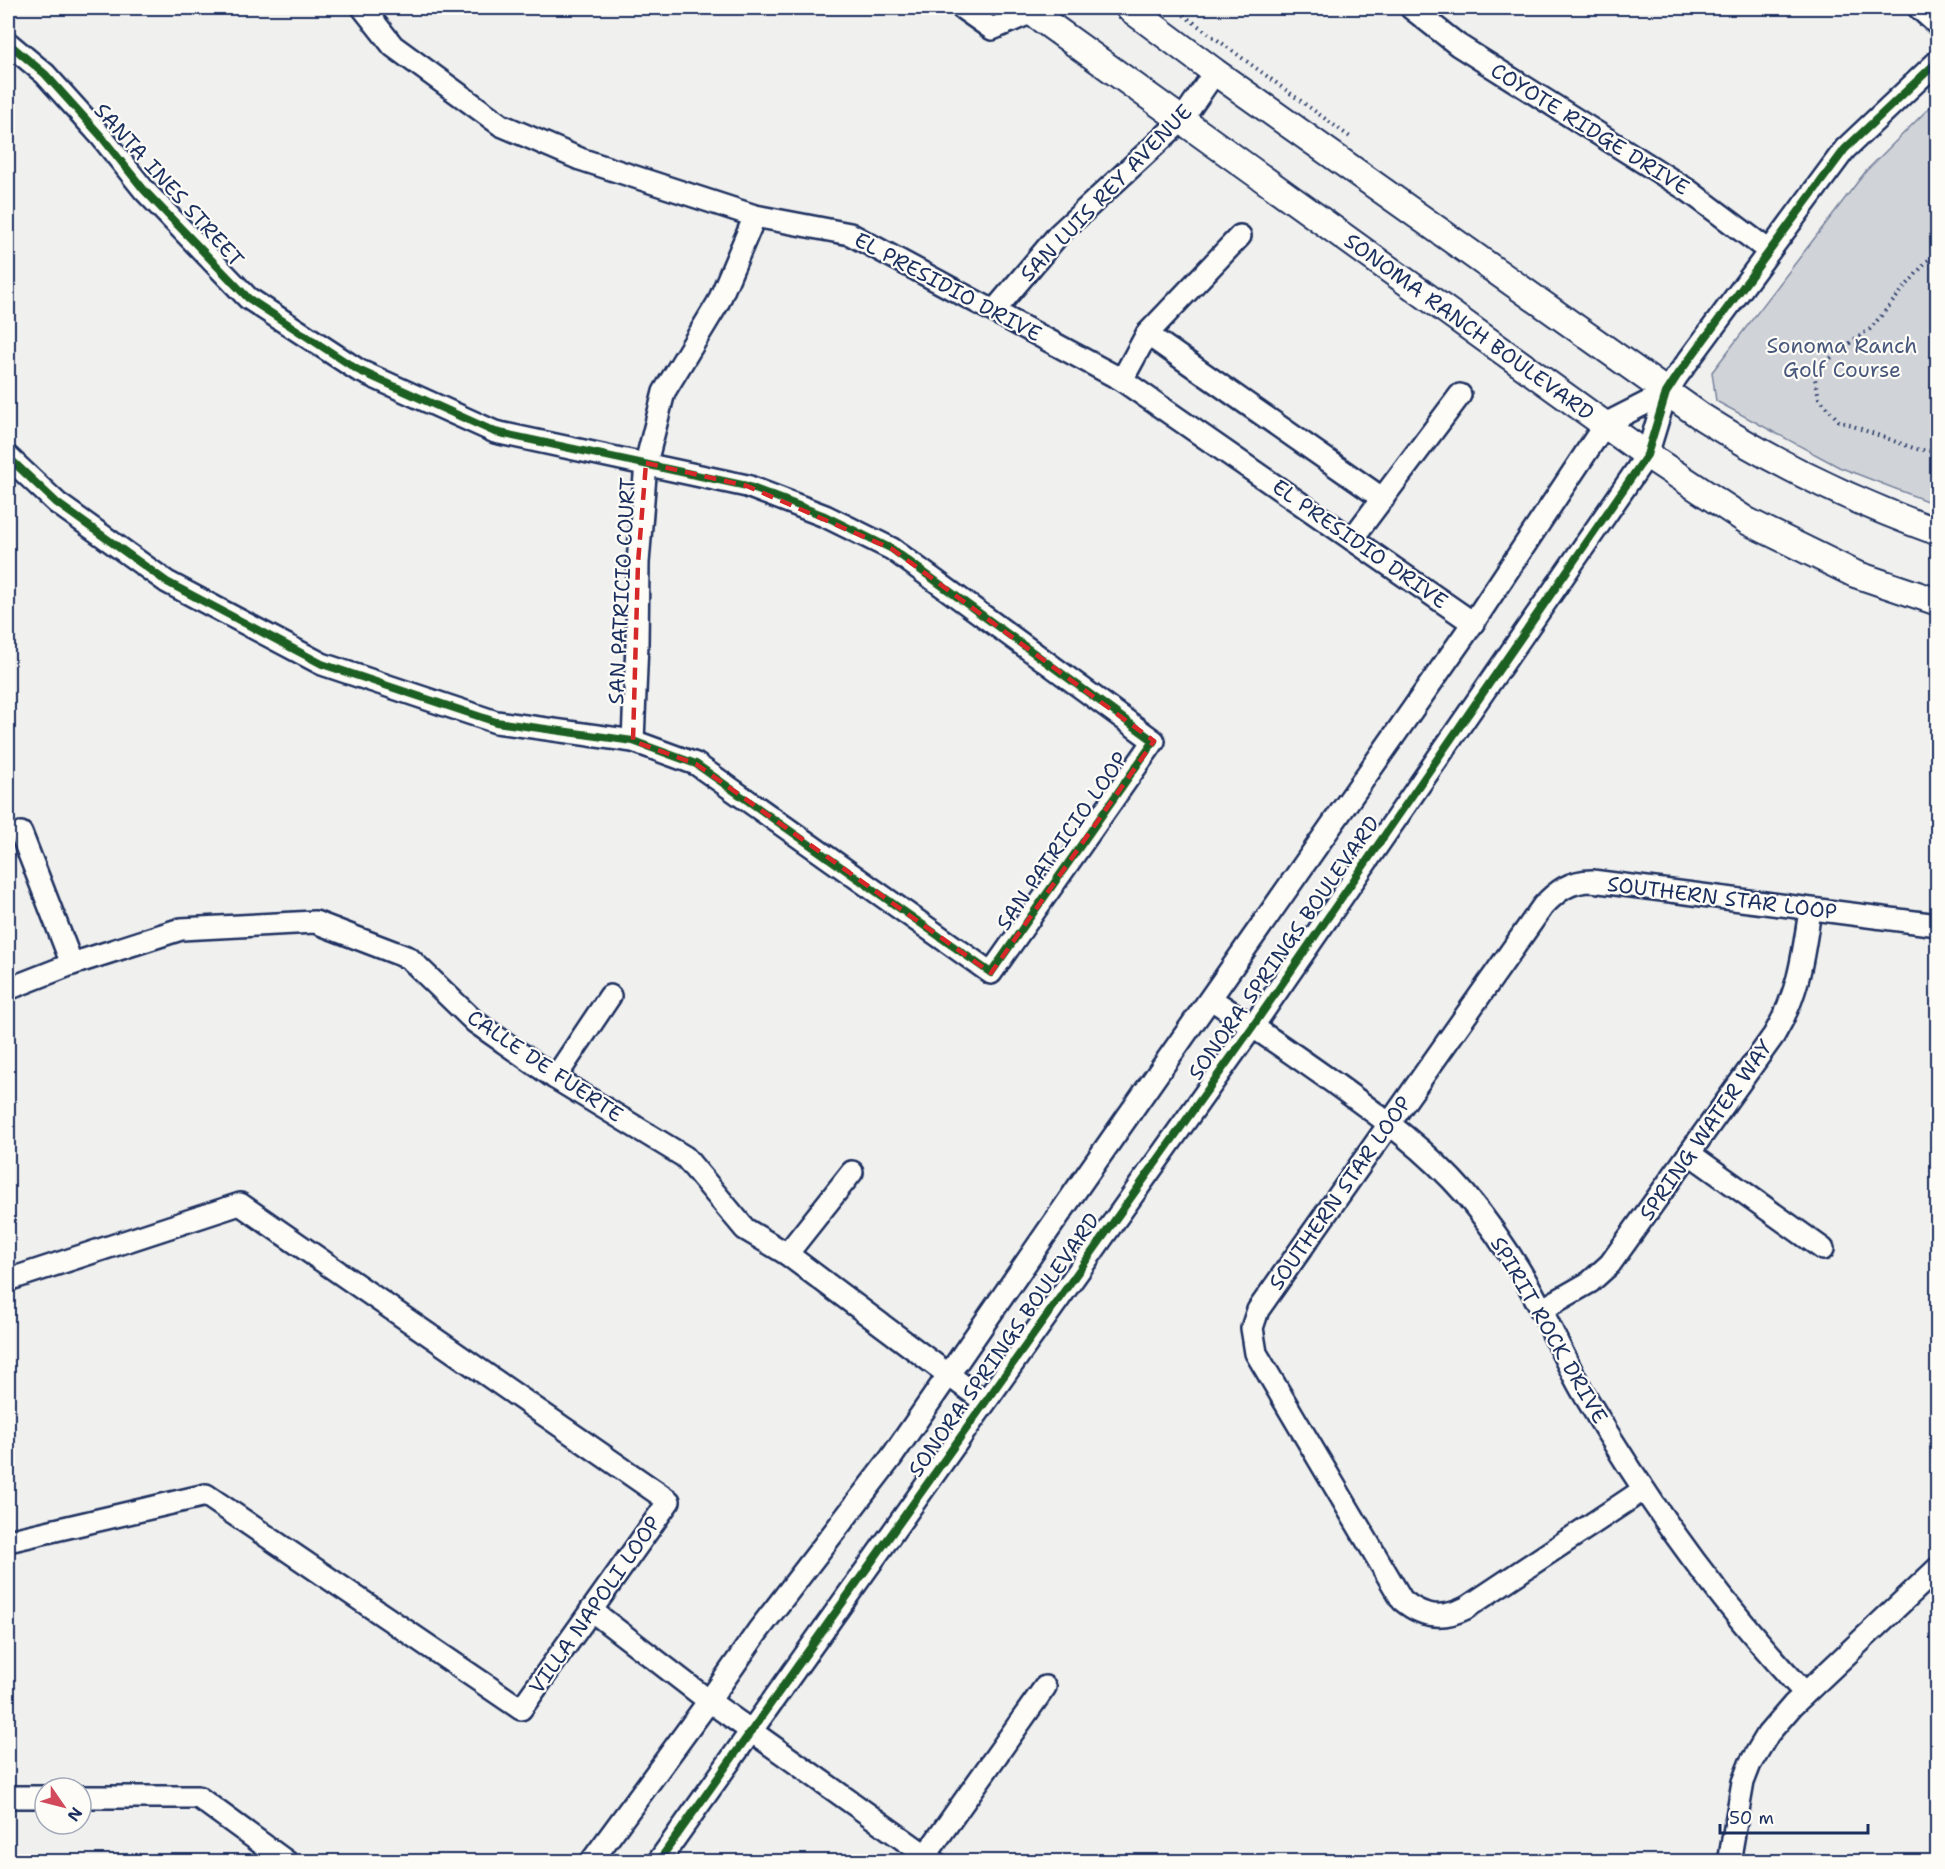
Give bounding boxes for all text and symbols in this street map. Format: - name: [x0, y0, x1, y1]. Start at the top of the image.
- street label: COYOTE RIDGE DRIVE: [1485, 56, 1695, 202]
- street label: SANTA INES STREET: [88, 97, 250, 273]
- street label: SAN LUIS REY AVENUE: [1014, 98, 1198, 288]
- street label: EL PRESIDIO DRIVE: [850, 226, 1046, 348]
- street label: SONOMA RANCH BOULEVARD: [1339, 227, 1599, 427]
- park label: Sonoma Ranch Golf Course: [1767, 332, 1918, 384]
- street label: EL PRESIDIO DRIVE: [1267, 473, 1453, 615]
- street label: SAN PATRICIO COURT: [602, 477, 642, 705]
- street label: SAN PATRICIO LOOP: [990, 746, 1134, 936]
- street label: SONORA SPRINGS BOULEVARD: [1182, 810, 1386, 1086]
- street label: SOUTHERN STAR LOOP: [1606, 870, 1838, 926]
- street label: CALLE DE FUERTE: [462, 1003, 628, 1129]
- street label: SPRING WATER WAY: [1633, 1034, 1779, 1226]
- street label: SOUTHERN STAR LOOP: [1262, 1090, 1418, 1296]
- street label: SONORA SPRINGS BOULEVARD: [902, 1207, 1106, 1483]
- street label: SPIRIT ROCK DRIVE: [1484, 1231, 1614, 1429]
- street label: VILLA NAPOLI LOOP: [523, 1510, 667, 1700]
- north arrow: [33, 1776, 93, 1836]
- scale bar: [1720, 1797, 1868, 1835]
- text: N: [63, 1803, 87, 1826]
- text: 50 m: [1729, 1806, 1774, 1830]

